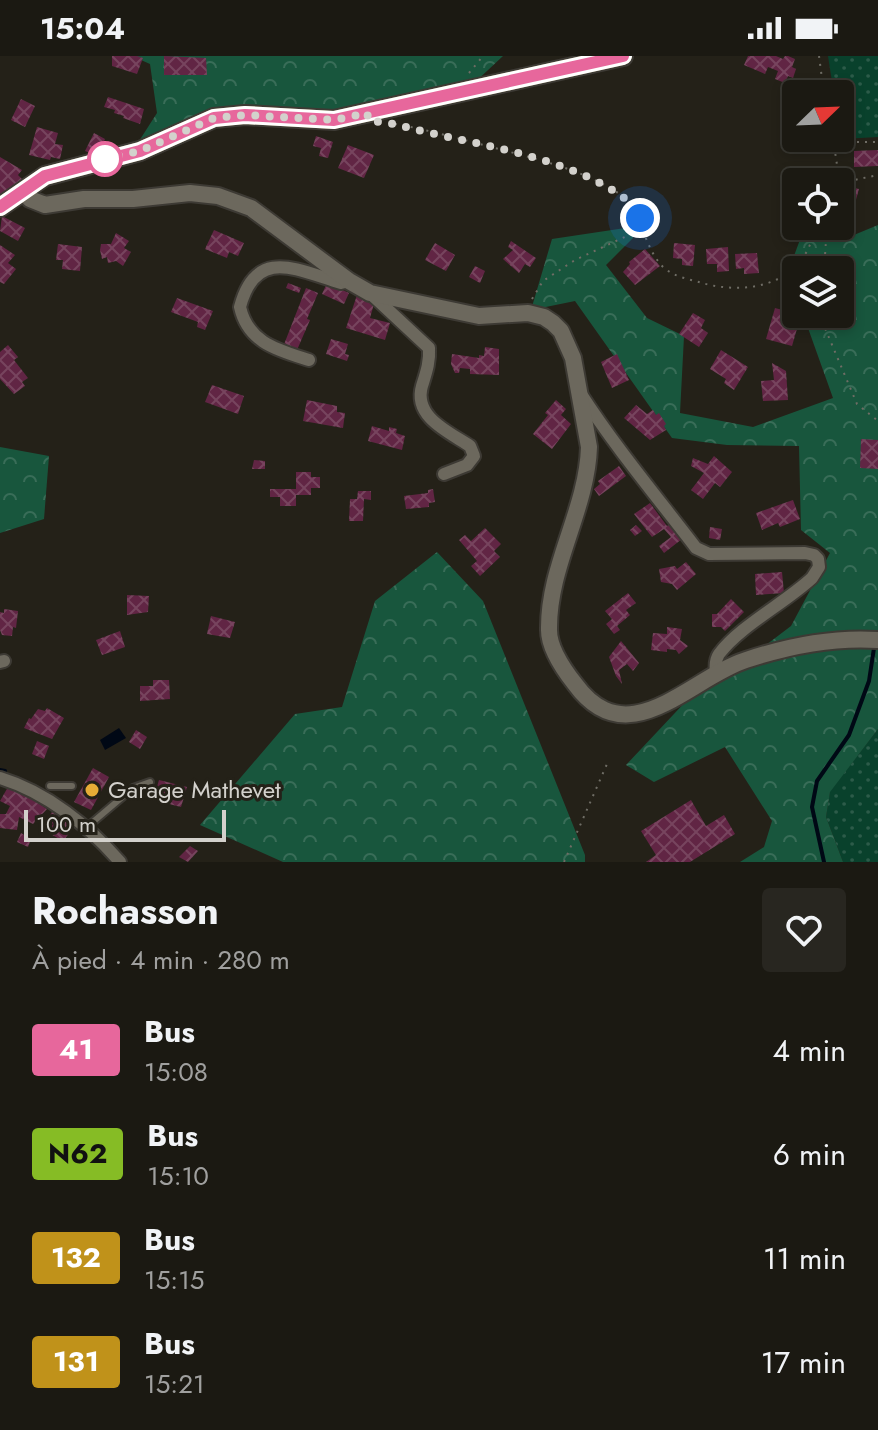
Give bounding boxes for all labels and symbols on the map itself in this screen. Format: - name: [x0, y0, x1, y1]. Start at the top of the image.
- north arrow: [782, 80, 854, 152]
- unlabelled marker: [88, 142, 122, 176]
- your location: [620, 198, 660, 238]
- place label: Garage Mathevet: [108, 772, 281, 807]
- marker: Garage Mathevet: [83, 781, 101, 799]
- scale bar: [24, 806, 226, 842]

